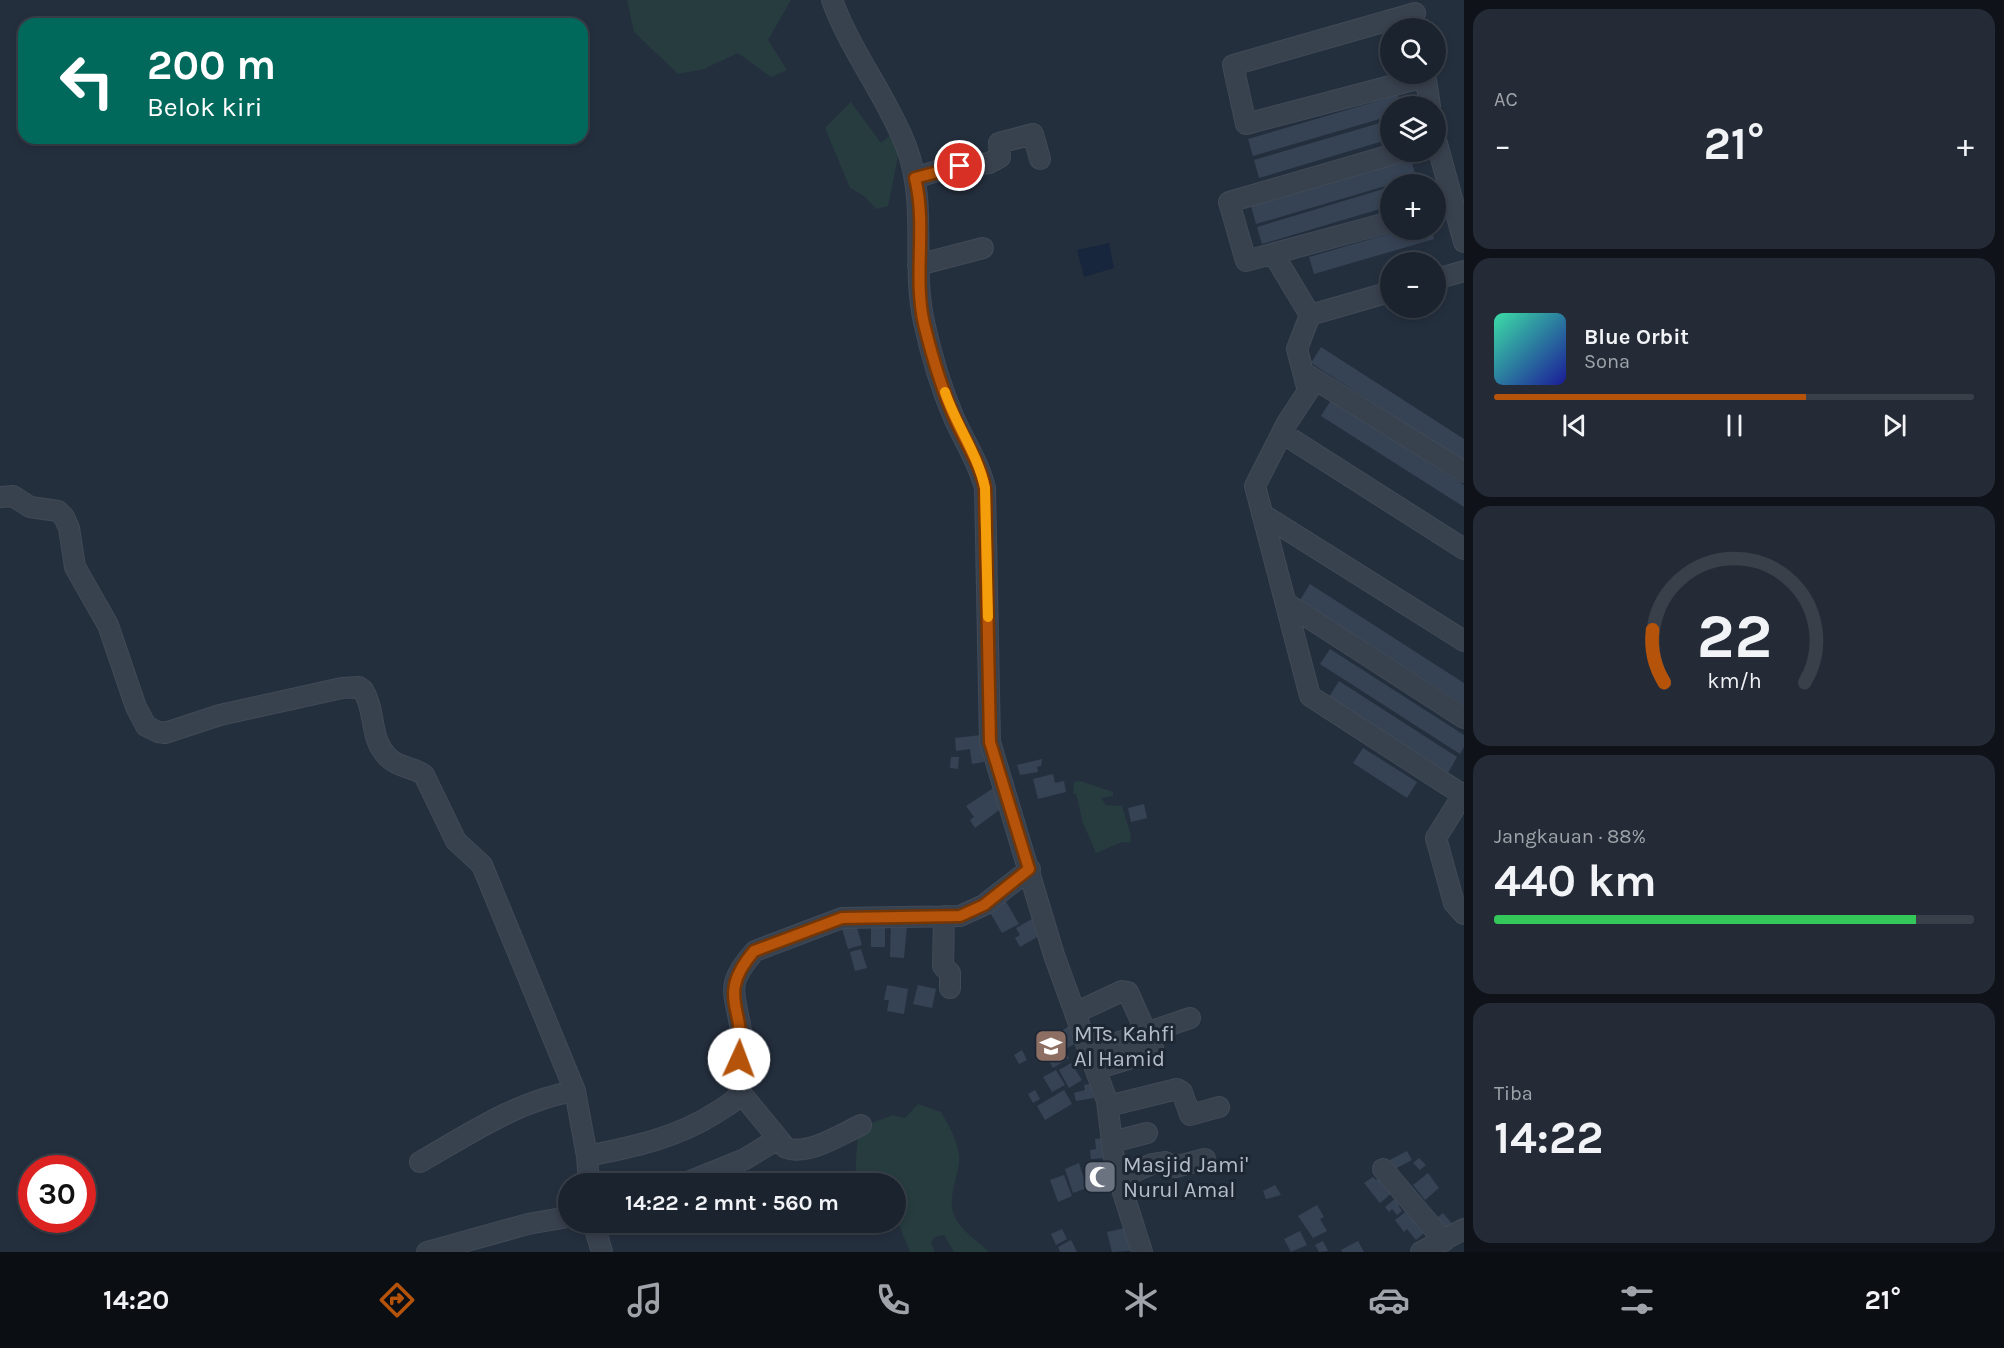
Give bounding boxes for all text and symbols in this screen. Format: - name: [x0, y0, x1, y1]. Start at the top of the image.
- map controls: [1380, 18, 1446, 318]
- button: search: [1380, 18, 1446, 84]
- text: 200 m: [147, 40, 276, 90]
- icon: left: [48, 42, 126, 120]
- text: AC: [1494, 88, 1518, 111]
- text: Belok kiri: [147, 91, 263, 123]
- button: layers: [1380, 96, 1446, 162]
- text: 21°: [1704, 118, 1764, 170]
- text: −: [1494, 126, 1511, 164]
- text: +: [1957, 126, 1974, 164]
- pin: [934, 140, 985, 191]
- icon: arrive: [943, 149, 976, 182]
- button: +: [1380, 174, 1446, 240]
- button: −: [1380, 252, 1446, 318]
- text: Blue Orbit: [1584, 324, 1689, 350]
- text: Sona: [1584, 350, 1630, 373]
- icon: previous: [1558, 409, 1591, 442]
- icon: pause: [1718, 409, 1751, 442]
- icon: next: [1878, 409, 1911, 442]
- text: 22: [1696, 600, 1772, 673]
- text: km/h: [1707, 668, 1761, 693]
- text: Jangkauan · 88%: [1494, 825, 1646, 848]
- text: 440 km: [1494, 855, 1657, 907]
- place label: MTs. Kahfi Al Hamid: [1074, 1021, 1175, 1072]
- position arrow: [707, 1027, 771, 1091]
- school or university icon: MTs. Kahfi Al Hamid: [1033, 1028, 1069, 1064]
- text: Tiba: [1494, 1082, 1533, 1105]
- text: 14:22: [1494, 1112, 1603, 1164]
- place label: Masjid Jami' Nurul Amal: [1123, 1152, 1248, 1203]
- speed limit sign: 30: [18, 1155, 96, 1233]
- mosque icon: Masjid Jami' Nurul Amal: [1082, 1159, 1118, 1195]
- text: 14:22 · 2 mnt · 560 m: [625, 1190, 839, 1216]
- icon: directions: [376, 1279, 418, 1321]
- icon: music: [624, 1279, 666, 1321]
- icon: phone: [872, 1279, 914, 1321]
- icon: climate: [1120, 1279, 1162, 1321]
- icon: car: [1368, 1279, 1410, 1321]
- icon: filters: [1616, 1279, 1658, 1321]
- text: 14:20: [103, 1284, 169, 1316]
- text: 21°: [1864, 1284, 1901, 1316]

